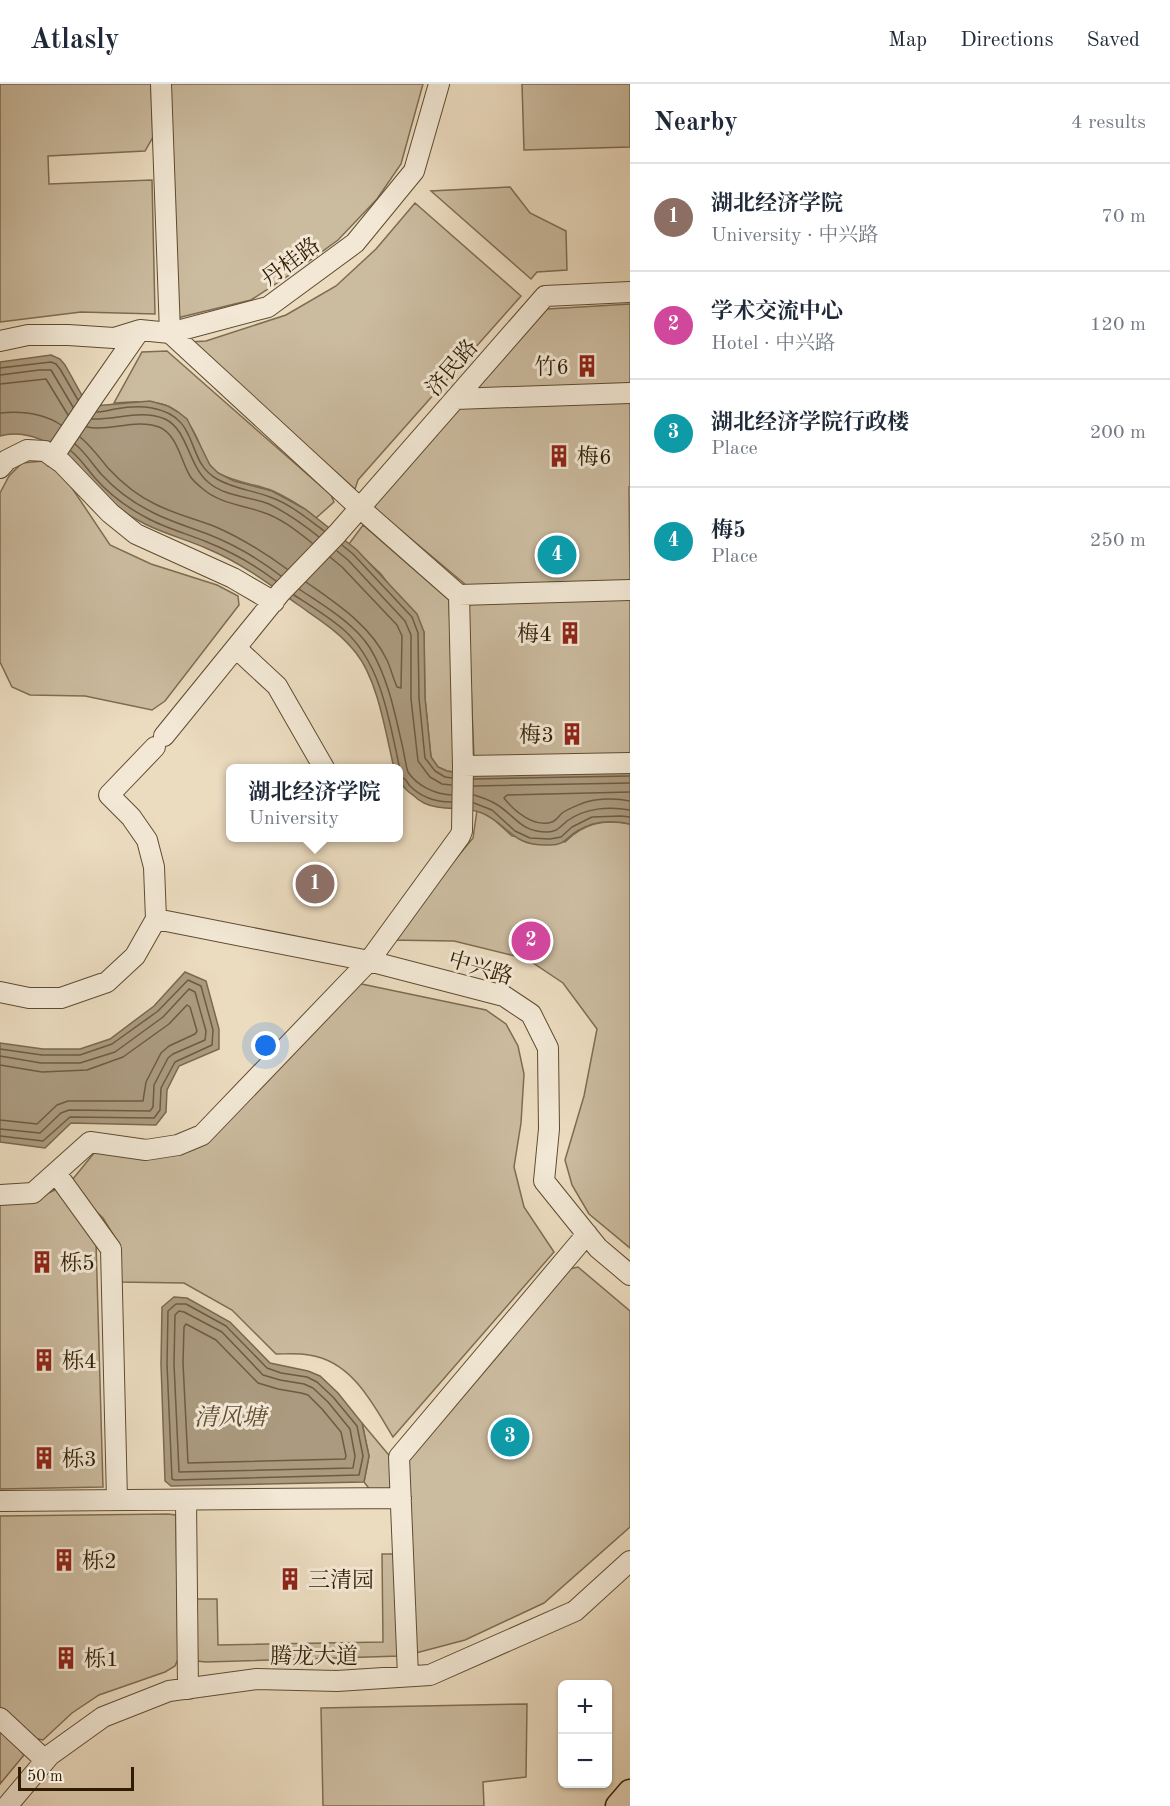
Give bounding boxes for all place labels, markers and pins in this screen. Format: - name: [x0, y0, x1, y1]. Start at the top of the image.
- building icon: 竹6: [574, 353, 600, 379]
- place label: 竹6: [534, 355, 569, 379]
- building icon: 梅6: [546, 443, 572, 469]
- place label: 梅6: [577, 445, 612, 469]
- pin: 4: [538, 532, 576, 578]
- building icon: 梅4: [557, 620, 583, 646]
- place label: 梅4: [517, 622, 552, 646]
- building icon: 梅3: [559, 721, 585, 747]
- place label: 梅3: [519, 723, 554, 747]
- pin: 1: [296, 862, 334, 906]
- pin: 2: [512, 918, 550, 964]
- building icon: 栎5: [29, 1249, 55, 1275]
- place label: 栎5: [60, 1251, 95, 1275]
- building icon: 栎4: [31, 1347, 57, 1373]
- place label: 栎4: [62, 1349, 97, 1373]
- pin: 3: [490, 1414, 530, 1460]
- building icon: 栎3: [31, 1445, 57, 1471]
- place label: 栎3: [62, 1447, 97, 1471]
- building icon: 栎2: [51, 1547, 77, 1573]
- place label: 栎2: [82, 1549, 117, 1573]
- building icon: 三清园: [277, 1566, 303, 1592]
- place label: 三清园: [308, 1568, 374, 1592]
- building icon: 栎1: [53, 1645, 79, 1671]
- place label: 栎1: [84, 1647, 119, 1671]

